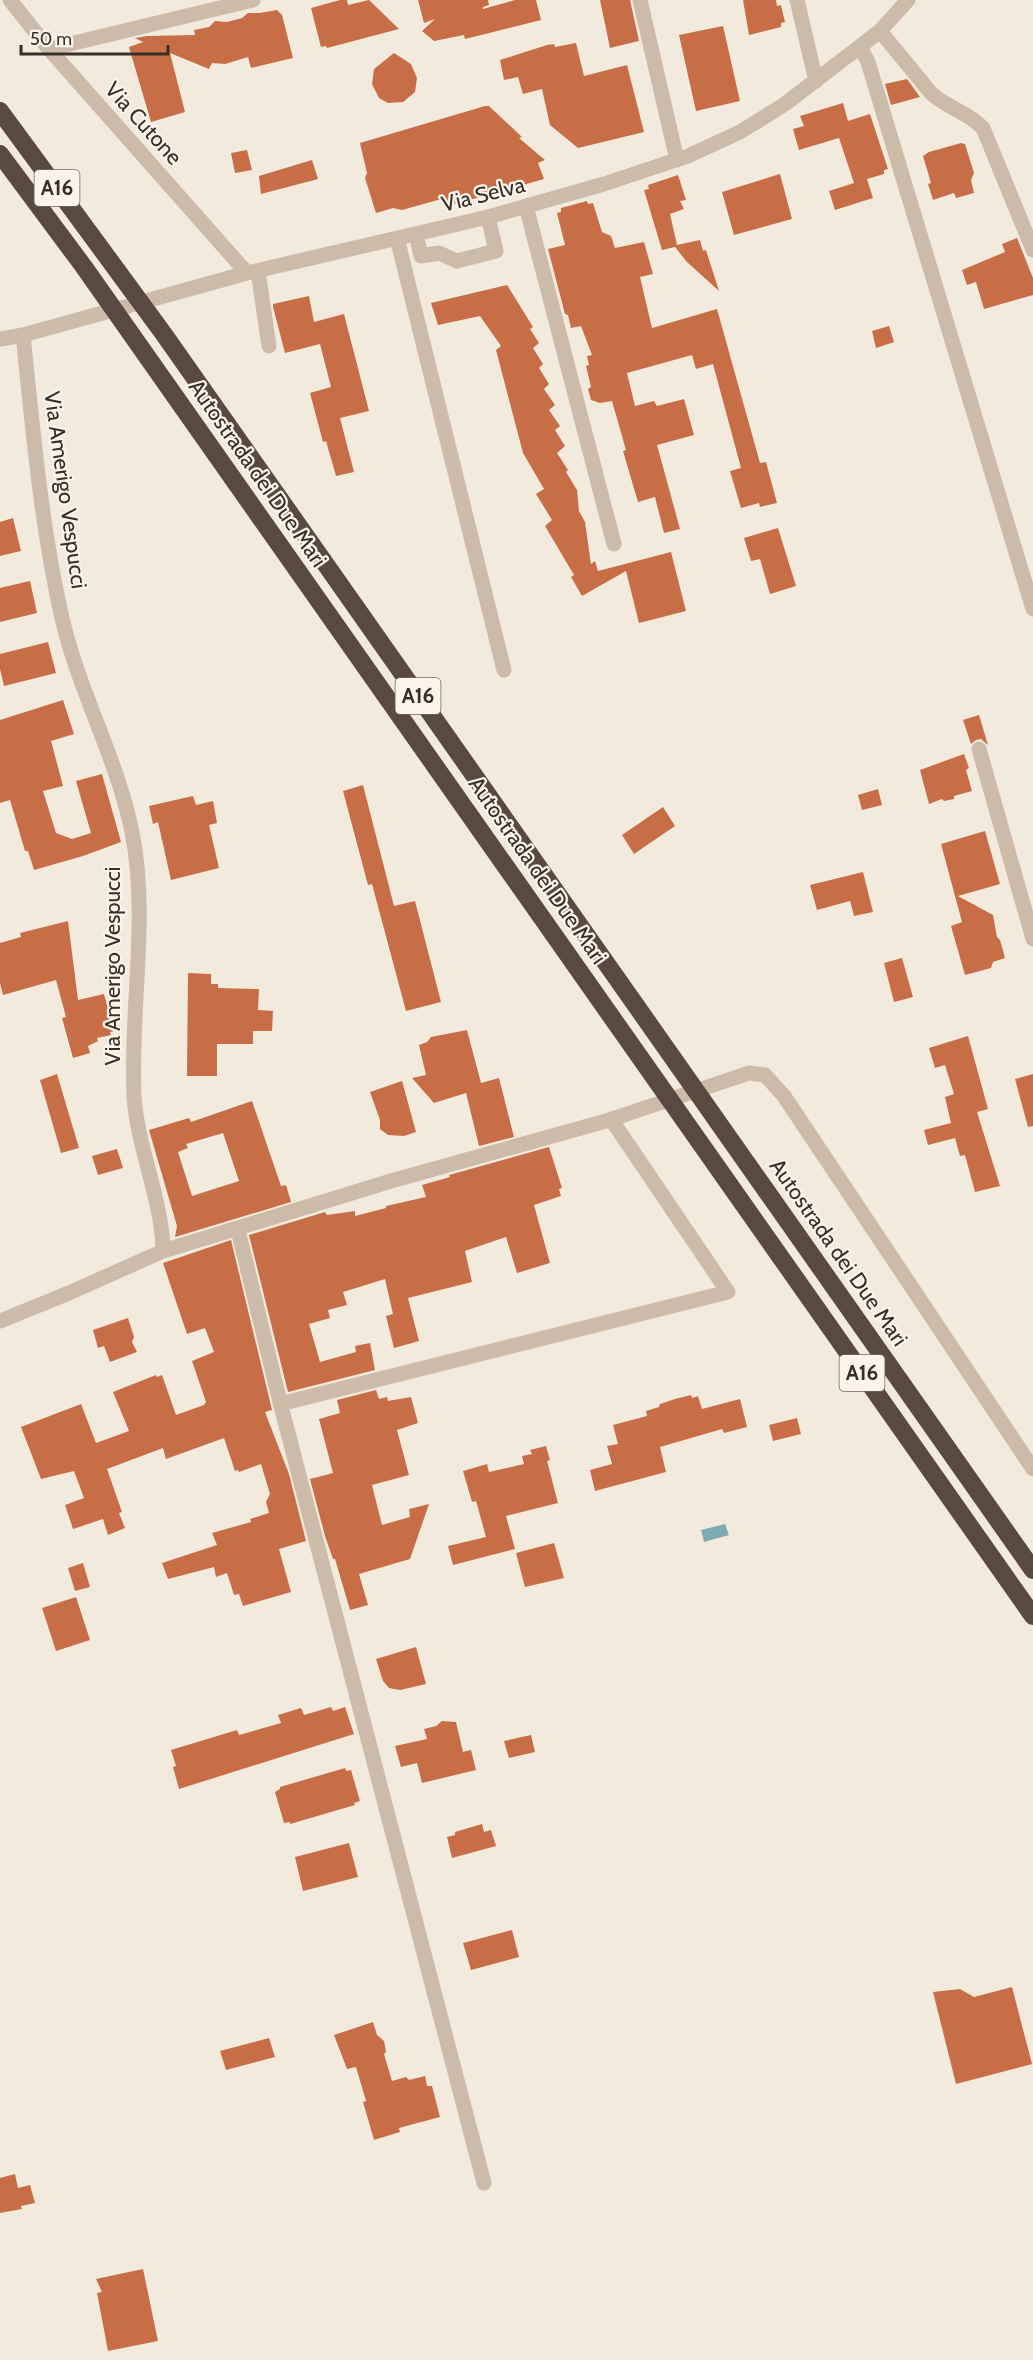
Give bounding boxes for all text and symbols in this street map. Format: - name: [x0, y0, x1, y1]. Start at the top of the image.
- scale bar: [21, 18, 168, 56]
- text: 50 m: [30, 28, 72, 50]
- street label: Via Cutone: [99, 76, 188, 170]
- road number: A16: [34, 170, 80, 206]
- street label: Via Selva: [439, 171, 528, 218]
- street label: Autostrada dei Due Mari: [183, 374, 332, 572]
- street label: Via Amerigo Vespucci: [38, 390, 93, 591]
- road number: A16: [396, 678, 440, 714]
- street label: Autostrada dei Due Mari: [463, 771, 612, 969]
- street label: Via Amerigo Vespucci: [99, 866, 126, 1066]
- street label: Autostrada dei Due Mari: [764, 1153, 913, 1351]
- road number: A16: [840, 1355, 884, 1391]

